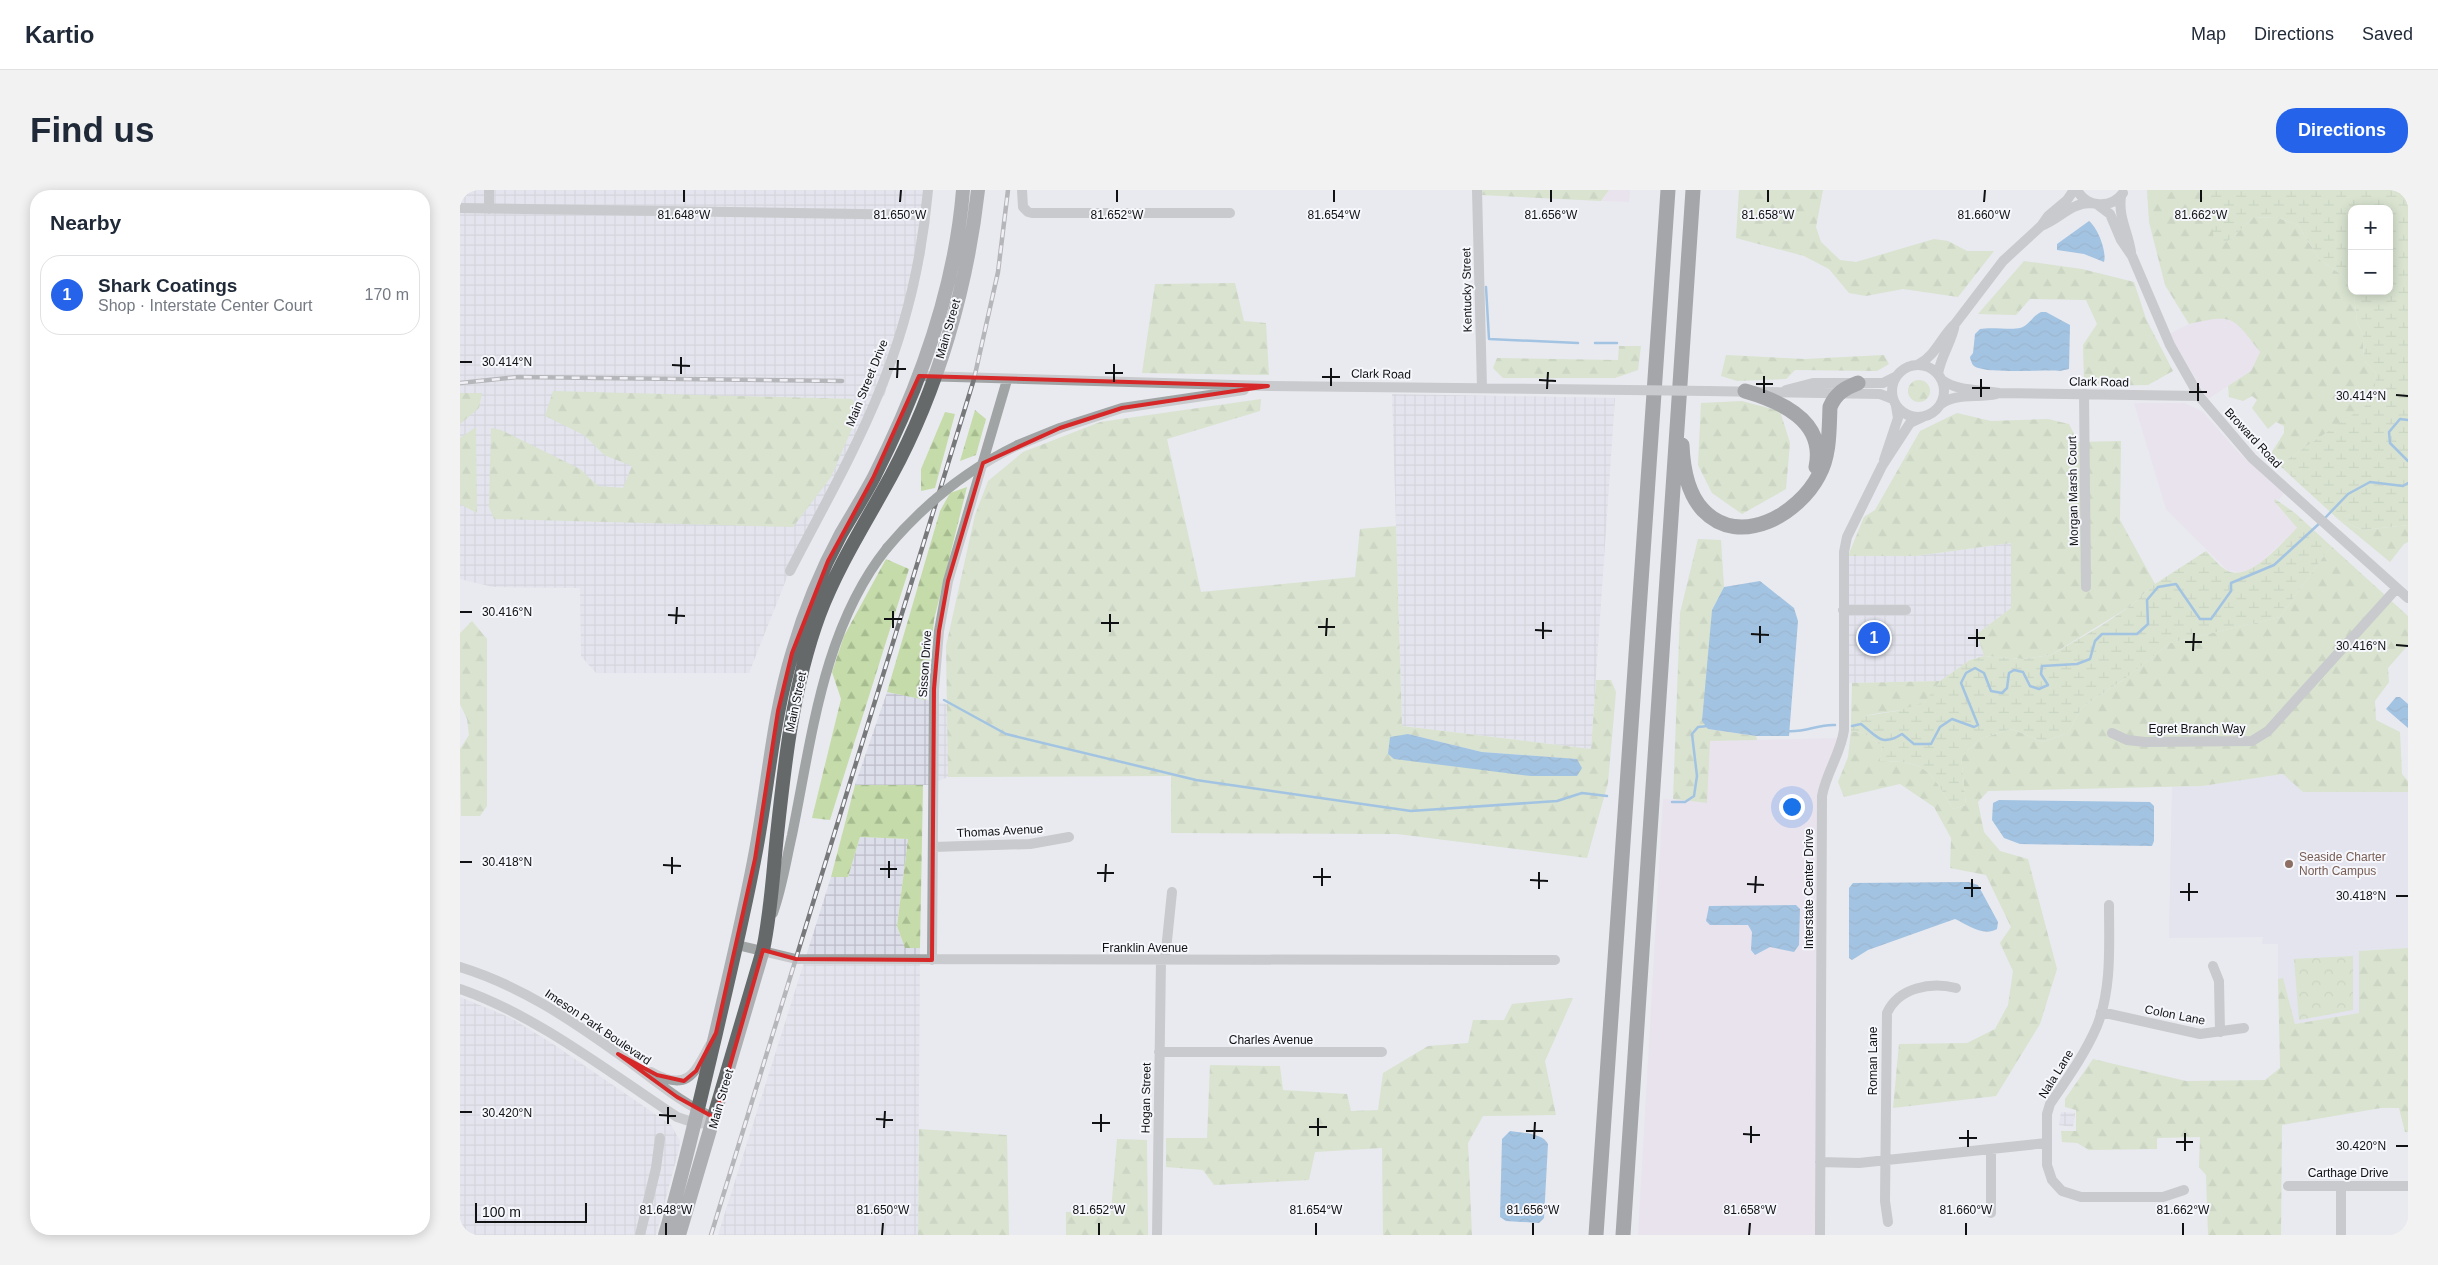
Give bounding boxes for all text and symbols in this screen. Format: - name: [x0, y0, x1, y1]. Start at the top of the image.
- text: Kartio: [25, 21, 94, 48]
- text: Map: [2191, 24, 2226, 44]
- text: Directions: [2254, 24, 2334, 44]
- text: Saved: [2362, 24, 2413, 44]
- button: Directions: [2276, 108, 2408, 153]
- text: Find us: [30, 110, 154, 149]
- map controls: [2348, 205, 2393, 295]
- button: +: [2348, 205, 2393, 250]
- text: 81.648°W: [658, 208, 711, 222]
- text: 81.650°W: [874, 208, 927, 222]
- text: 81.652°W: [1091, 208, 1144, 222]
- text: 81.654°W: [1308, 208, 1361, 222]
- text: 81.656°W: [1525, 208, 1578, 222]
- text: 81.658°W: [1742, 208, 1795, 222]
- text: 81.660°W: [1958, 208, 2011, 222]
- text: 81.662°W: [2175, 208, 2228, 222]
- text: Nearby: [50, 211, 121, 234]
- street label: Kentucky Street: [1459, 247, 1475, 332]
- button: −: [2348, 250, 2393, 295]
- text: Shark Coatings: [98, 275, 237, 296]
- text: 1: [63, 286, 71, 303]
- text: 170 m: [365, 286, 409, 303]
- text: Shop · Interstate Center Court: [98, 297, 312, 314]
- street label: Main Street: [933, 297, 963, 360]
- street label: Main Street Drive: [843, 337, 891, 429]
- text: 30.414°N: [482, 355, 532, 369]
- street label: Clark Road: [1351, 366, 1411, 382]
- street label: Clark Road: [2069, 374, 2129, 390]
- text: 30.414°N: [2336, 389, 2386, 403]
- street label: Broward Road: [2222, 405, 2284, 471]
- street label: Morgan Marsh Court: [2065, 435, 2081, 546]
- text: 30.416°N: [482, 605, 532, 619]
- pin: 1: [1858, 619, 1890, 657]
- street label: Sisson Drive: [916, 630, 934, 698]
- text: 30.416°N: [2336, 639, 2386, 653]
- street label: Main Street: [783, 670, 809, 733]
- street label: Egret Branch Way: [2149, 722, 2245, 736]
- your location: [1779, 794, 1805, 820]
- street label: Thomas Avenue: [956, 822, 1044, 840]
- street label: Interstate Center Drive: [1802, 828, 1816, 949]
- place label: Seaside Charter North Campus: [2299, 850, 2386, 878]
- text: 30.418°N: [482, 855, 532, 869]
- marker: Seaside Charter North Campus: [2283, 858, 2295, 870]
- text: 30.418°N: [2336, 889, 2386, 903]
- street label: Franklin Avenue: [1102, 941, 1188, 955]
- street label: Imeson Park Boulevard: [542, 986, 654, 1068]
- street label: Colon Lane: [2144, 1002, 2207, 1028]
- street label: Roman Lane: [1866, 1026, 1880, 1095]
- street label: Charles Avenue: [1229, 1033, 1314, 1047]
- street label: Nala Lane: [2036, 1047, 2077, 1101]
- street label: Hogan Street: [1138, 1062, 1154, 1133]
- street label: Main Street: [706, 1067, 736, 1130]
- text: 30.420°N: [482, 1106, 532, 1120]
- text: 30.420°N: [2336, 1139, 2386, 1153]
- street label: Carthage Drive: [2308, 1166, 2389, 1180]
- scale bar: [475, 1200, 588, 1223]
- text: 81.648°W: [640, 1203, 693, 1217]
- text: 81.650°W: [857, 1203, 910, 1217]
- text: 81.652°W: [1073, 1203, 1126, 1217]
- text: 81.654°W: [1290, 1203, 1343, 1217]
- text: 81.656°W: [1507, 1203, 1560, 1217]
- text: 81.658°W: [1724, 1203, 1777, 1217]
- text: 81.660°W: [1940, 1203, 1993, 1217]
- text: 81.662°W: [2157, 1203, 2210, 1217]
- text: 100 m: [482, 1204, 521, 1220]

